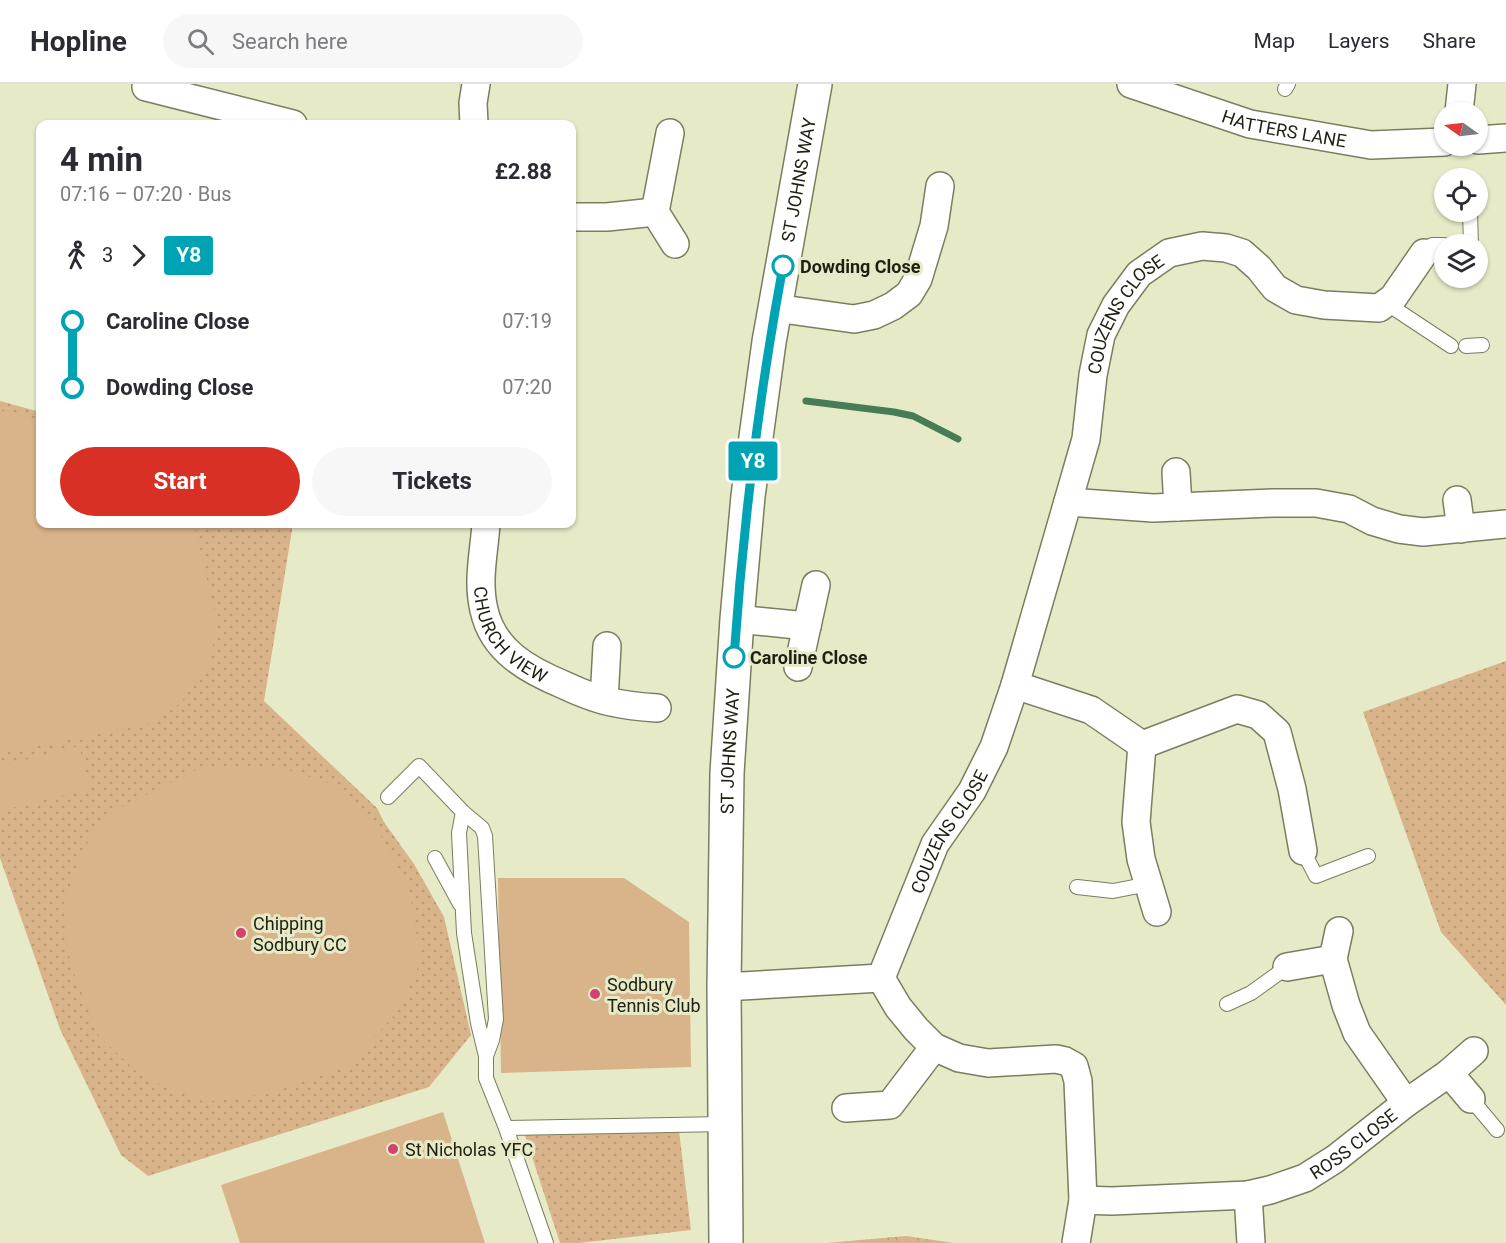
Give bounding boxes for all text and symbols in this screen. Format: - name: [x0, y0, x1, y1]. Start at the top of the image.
- search box: [163, 14, 583, 68]
- text: Hopline: [30, 25, 127, 58]
- icon: search: [184, 25, 217, 58]
- text: Search here: [232, 29, 348, 54]
- text: Map: [1253, 29, 1295, 53]
- text: Layers: [1328, 29, 1389, 53]
- text: Share: [1422, 29, 1476, 53]
- north arrow: [1434, 102, 1488, 156]
- map controls: [1434, 102, 1488, 288]
- street label: HATTERS LANE: [1219, 105, 1348, 151]
- street label: ST JOHNS WAY: [777, 116, 819, 244]
- text: 4 min: [60, 140, 143, 179]
- text: £2.88: [495, 159, 552, 184]
- button: locate: [1434, 168, 1488, 222]
- text: 07:16 – 07:20 · Bus: [60, 182, 232, 206]
- button: layers: [1434, 234, 1488, 288]
- icon: walk: [60, 239, 93, 272]
- icon: forward: [122, 239, 155, 272]
- text: 3: [102, 243, 113, 267]
- text: Y8: [176, 243, 201, 267]
- street label: COUZENS CLOSE: [1083, 250, 1167, 376]
- marker: Dowding Close: [772, 255, 794, 277]
- place label: Dowding Close: [800, 256, 921, 277]
- text: Caroline Close: [106, 309, 249, 334]
- text: 07:19: [502, 309, 552, 333]
- text: Dowding Close: [106, 375, 253, 400]
- text: 07:20: [502, 375, 552, 399]
- line badge: Y8: [726, 442, 780, 481]
- button: Start: [60, 447, 300, 516]
- button: Tickets: [312, 447, 552, 516]
- text: Y8: [740, 449, 766, 473]
- street label: CHURCH VIEW: [470, 586, 551, 687]
- marker: Caroline Close: [723, 646, 745, 668]
- place label: Caroline Close: [750, 647, 868, 668]
- street label: ST JOHNS WAY: [716, 687, 743, 814]
- street label: COUZENS CLOSE: [906, 766, 991, 896]
- place label: Chipping Sodbury CC: [253, 913, 347, 955]
- marker: Chipping Sodbury CC: [234, 926, 248, 940]
- place label: Sodbury Tennis Club: [607, 974, 701, 1016]
- marker: Sodbury Tennis Club: [588, 987, 602, 1001]
- street label: ROSS CLOSE: [1306, 1104, 1401, 1183]
- place label: St Nicholas YFC: [405, 1139, 533, 1160]
- marker: St Nicholas YFC: [386, 1142, 400, 1156]

